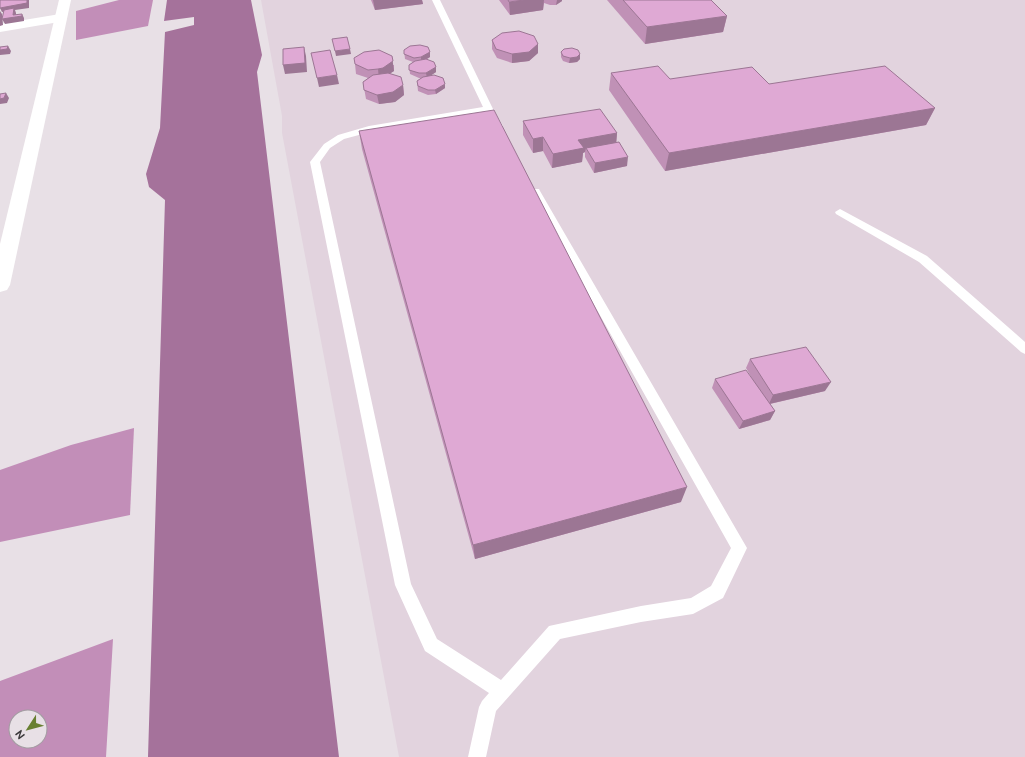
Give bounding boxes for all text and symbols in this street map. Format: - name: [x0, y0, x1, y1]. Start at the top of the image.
- north arrow: [8, 709, 48, 749]
- text: N: [13, 728, 27, 742]

